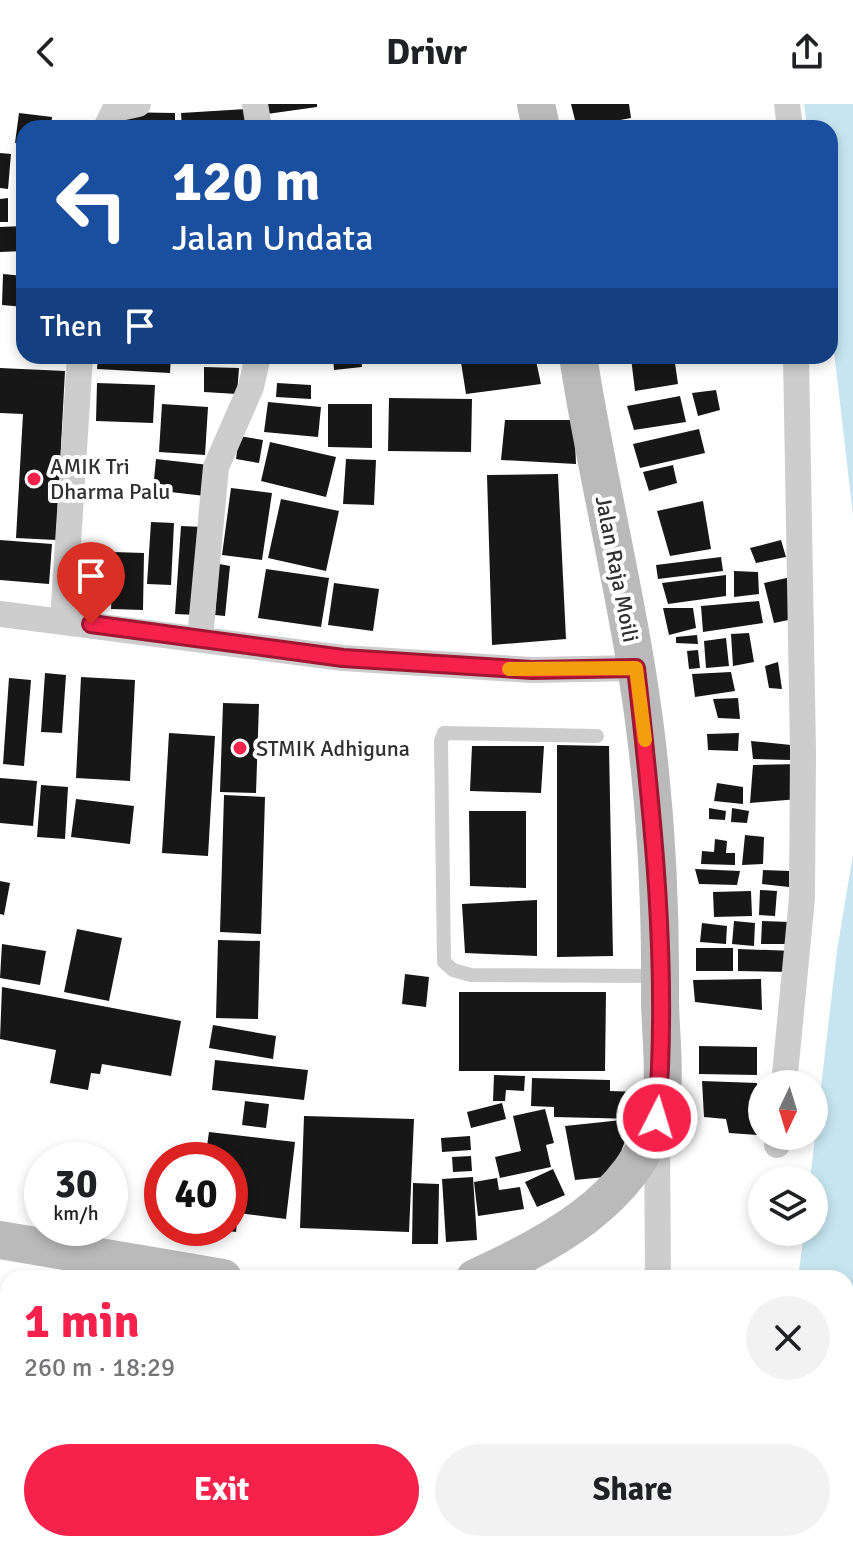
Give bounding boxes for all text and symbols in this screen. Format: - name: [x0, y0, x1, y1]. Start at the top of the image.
- icon: back: [24, 30, 68, 74]
- text: Drivr: [386, 30, 467, 75]
- icon: share: [785, 30, 829, 74]
- text: 120 m: [172, 147, 320, 216]
- icon: left: [40, 152, 144, 256]
- text: Jalan Undata: [172, 216, 373, 261]
- icon: arrive: [118, 304, 162, 348]
- text: Then: [40, 308, 102, 345]
- place label: AMIK Tri Dharma Palu: [50, 453, 170, 505]
- marker: AMIK Tri Dharma Palu: [25, 470, 43, 488]
- street label: Jalan Raja Moili: [590, 493, 644, 645]
- pin: [57, 542, 125, 624]
- icon: arrive: [69, 554, 113, 598]
- place label: STMIK Adhiguna: [256, 735, 410, 762]
- marker: STMIK Adhiguna: [231, 739, 249, 757]
- north arrow: [748, 1070, 828, 1150]
- map controls: [748, 1070, 828, 1246]
- position arrow: [615, 1076, 699, 1160]
- speed limit sign: 40: [144, 1142, 248, 1246]
- text: 30: [54, 1159, 98, 1209]
- button: layers: [748, 1166, 828, 1246]
- text: km/h: [53, 1201, 99, 1226]
- text: 1 min: [24, 1292, 140, 1351]
- button: close: [746, 1296, 830, 1380]
- text: 260 m · 18:29: [24, 1352, 175, 1384]
- button: Exit: [24, 1444, 419, 1536]
- button: Share: [435, 1444, 830, 1536]

